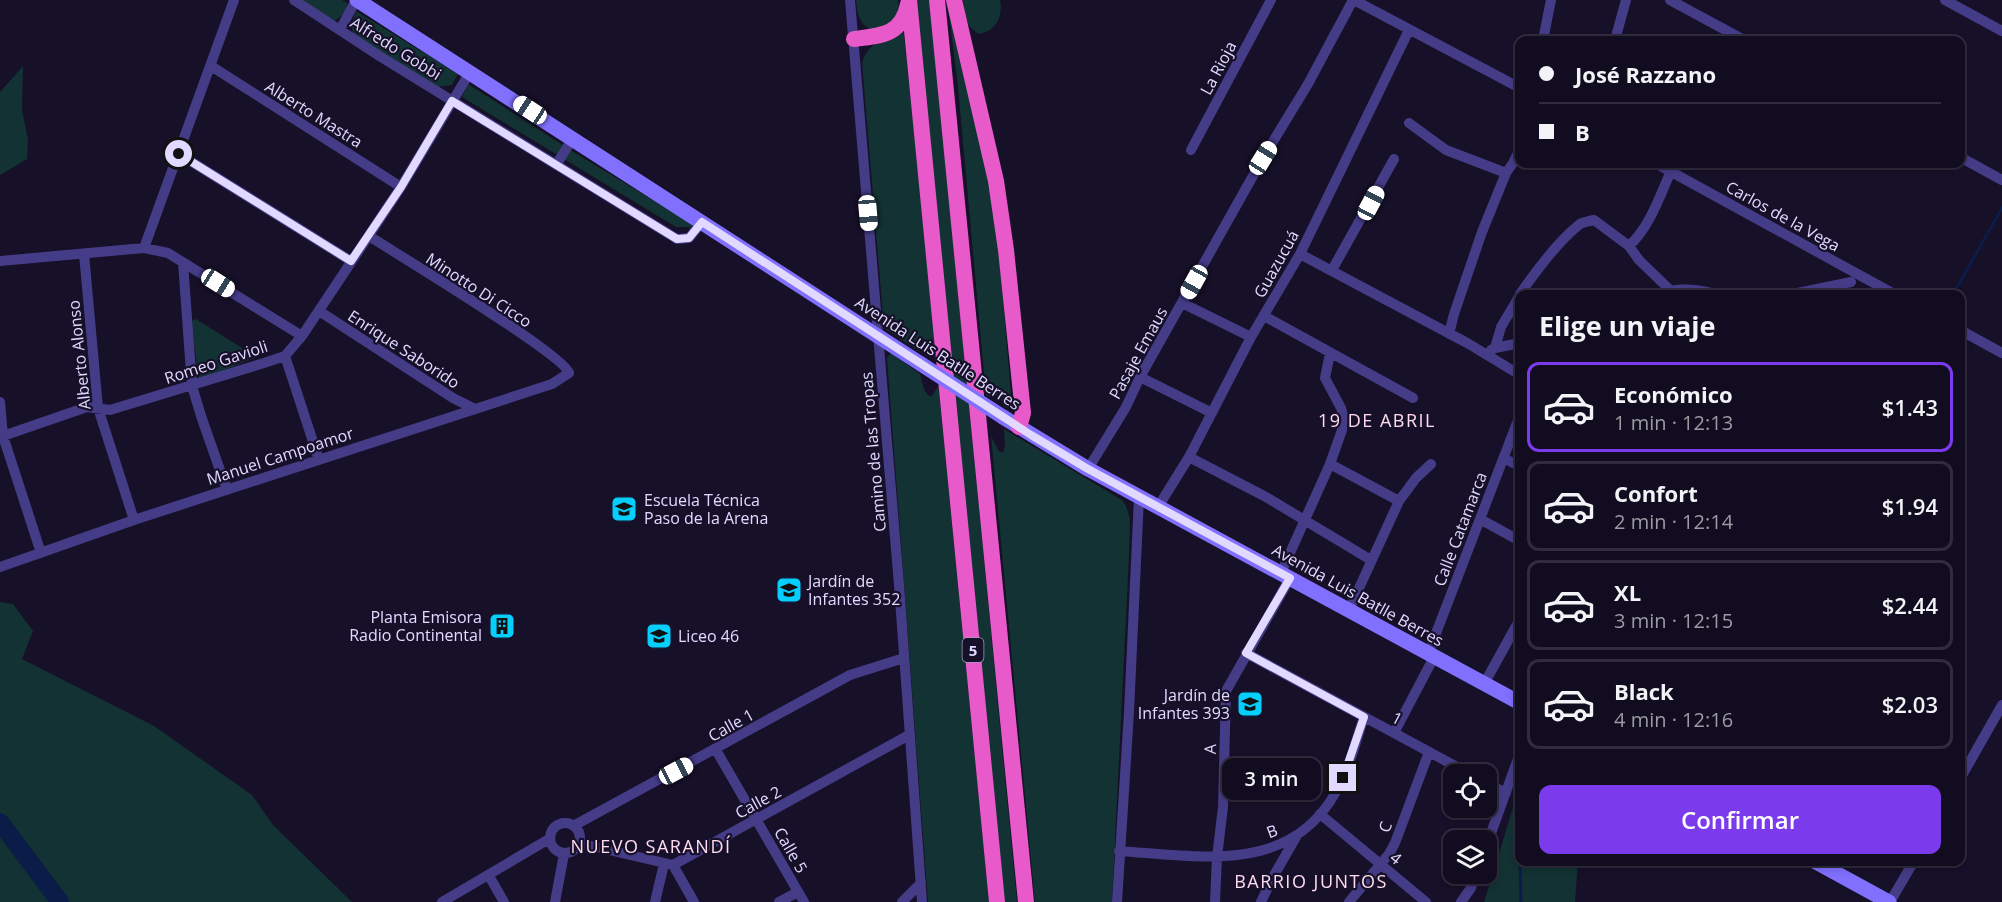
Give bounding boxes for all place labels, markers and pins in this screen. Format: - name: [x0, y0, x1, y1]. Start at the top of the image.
- place label: Escuela Técnica Paso de la Arena: [644, 489, 768, 529]
- school or university icon: Escuela Técnica Paso de la Arena: [609, 494, 639, 524]
- place label: Jardín de Infantes 352: [806, 570, 900, 610]
- school or university icon: Jardín de Infantes 352: [774, 575, 804, 605]
- place label: Planta Emisora Radio Continental: [349, 606, 482, 646]
- building icon: Planta Emisora Radio Continental: [487, 611, 517, 641]
- school or university icon: Liceo 46: [644, 621, 674, 651]
- place label: Liceo 46: [678, 625, 739, 647]
- place label: Jardín de Infantes 393: [1138, 684, 1230, 724]
- school or university icon: Jardín de Infantes 393: [1235, 689, 1265, 719]

